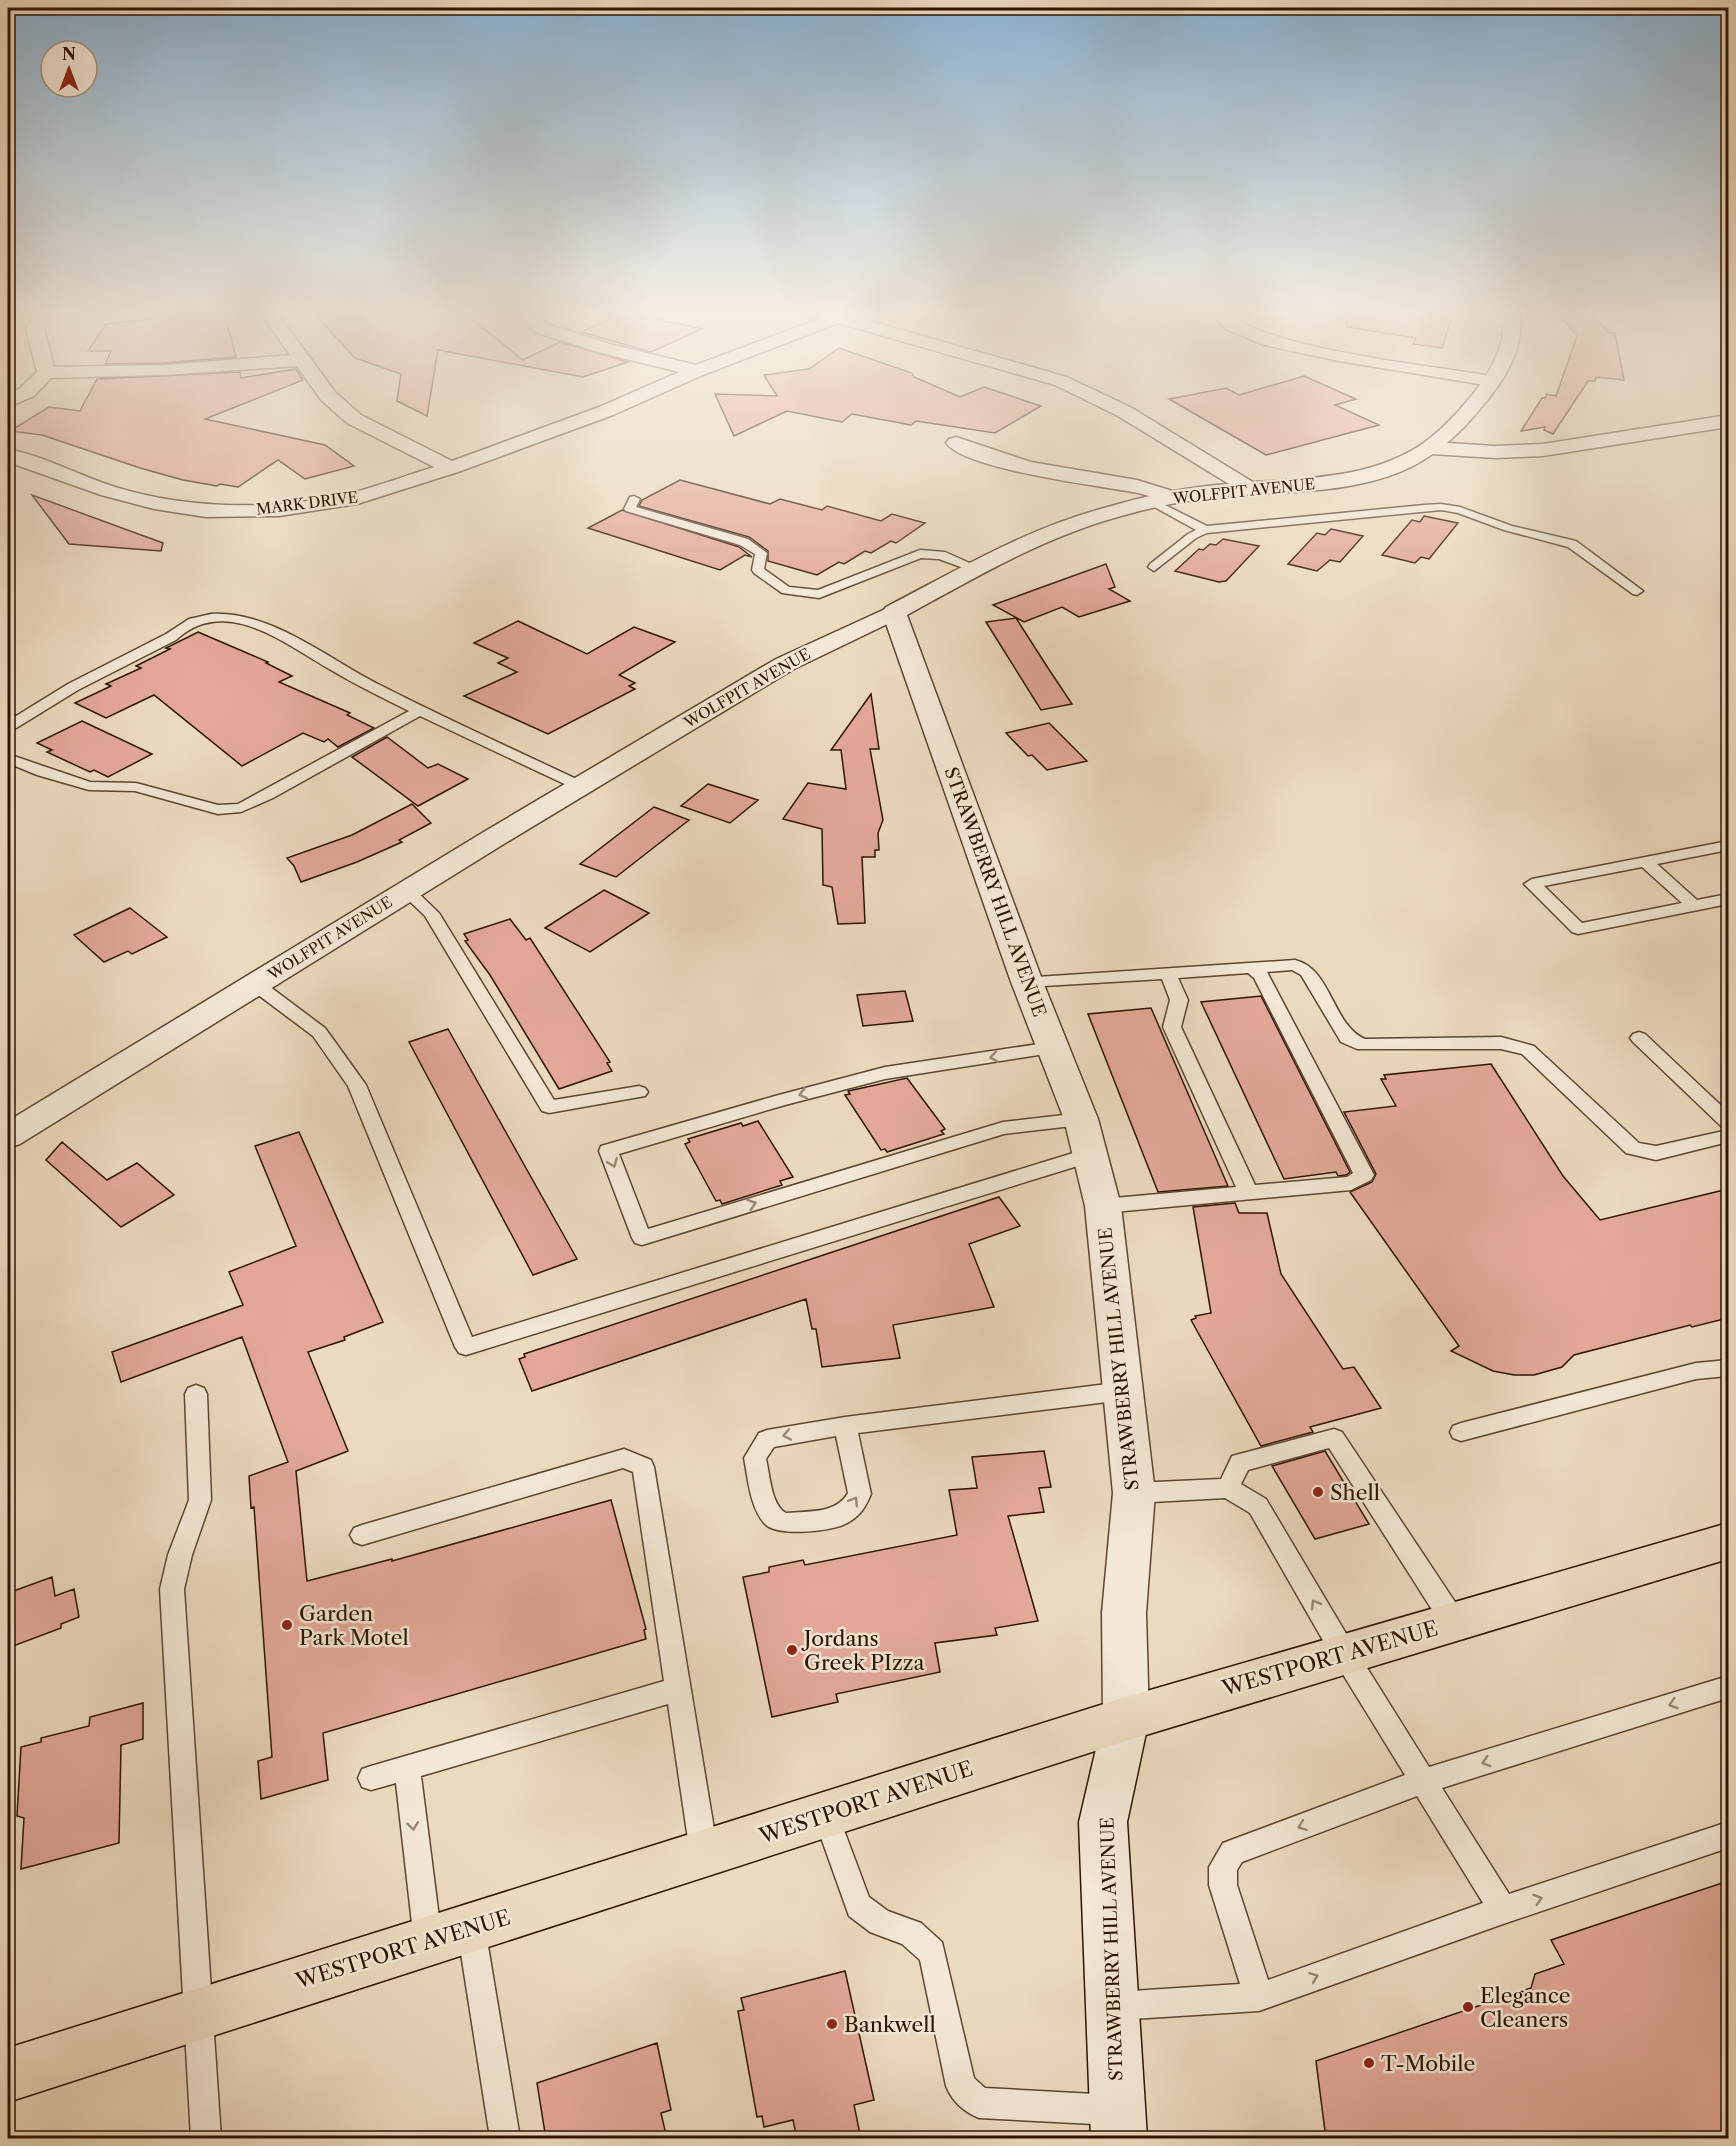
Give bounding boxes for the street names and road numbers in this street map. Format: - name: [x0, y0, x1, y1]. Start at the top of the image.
- street label: WOLFPIT AVENUE: [1171, 474, 1316, 508]
- street label: MARK DRIVE: [255, 487, 359, 519]
- street label: WOLFPIT AVENUE: [680, 644, 814, 732]
- street label: STRAWBERRY HILL AVENUE: [939, 764, 1051, 1020]
- street label: WOLFPIT AVENUE: [264, 892, 396, 984]
- street label: STRAWBERRY HILL AVENUE: [1094, 1226, 1144, 1492]
- street label: WESTPORT AVENUE: [1218, 1615, 1441, 1701]
- street label: WESTPORT AVENUE: [755, 1756, 976, 1849]
- street label: STRAWBERRY HILL AVENUE: [1096, 1817, 1128, 2081]
- street label: WESTPORT AVENUE: [292, 1904, 513, 1994]

